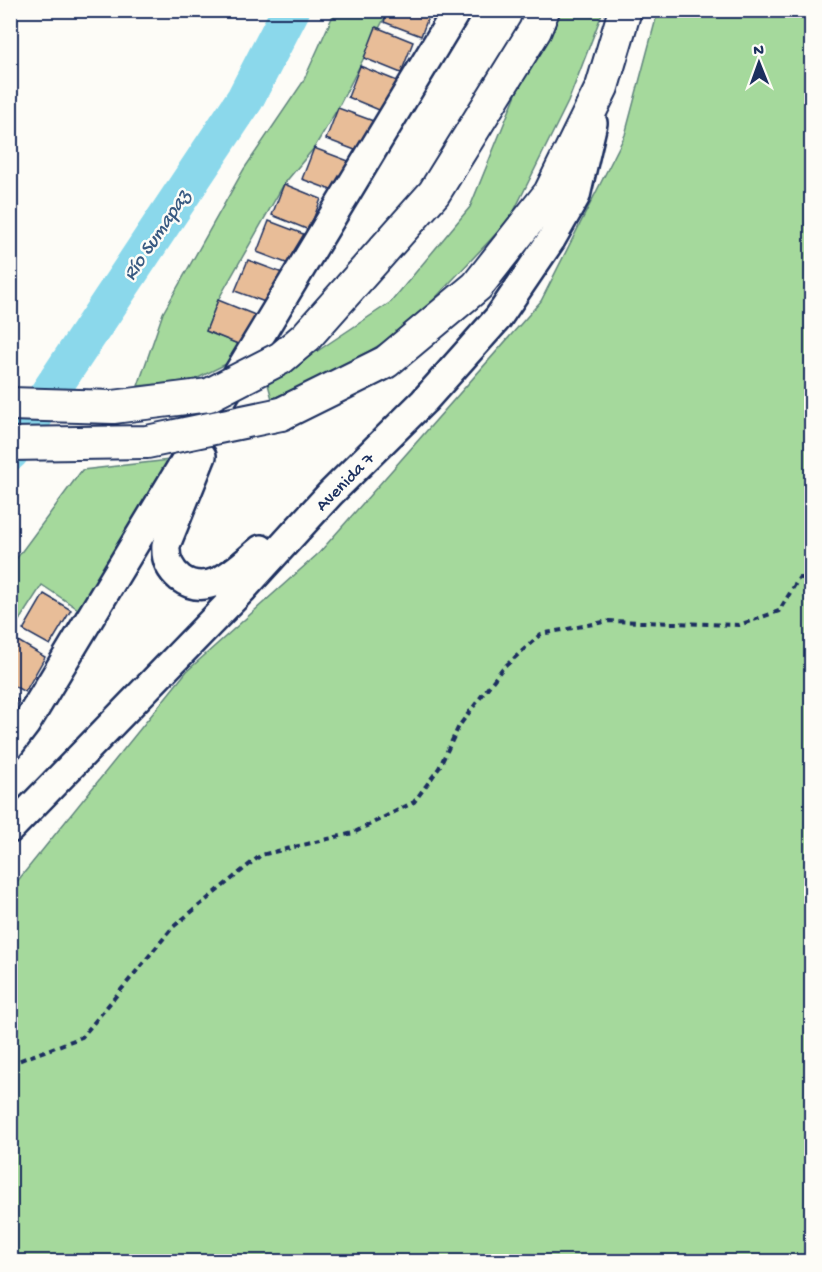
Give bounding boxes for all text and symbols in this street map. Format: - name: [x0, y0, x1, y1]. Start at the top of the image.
- north arrow: [729, 33, 789, 93]
- text: N: [753, 42, 765, 61]
- water label: Río Sumapaz: [119, 186, 197, 285]
- street label: Avenida 7: [312, 449, 380, 517]

